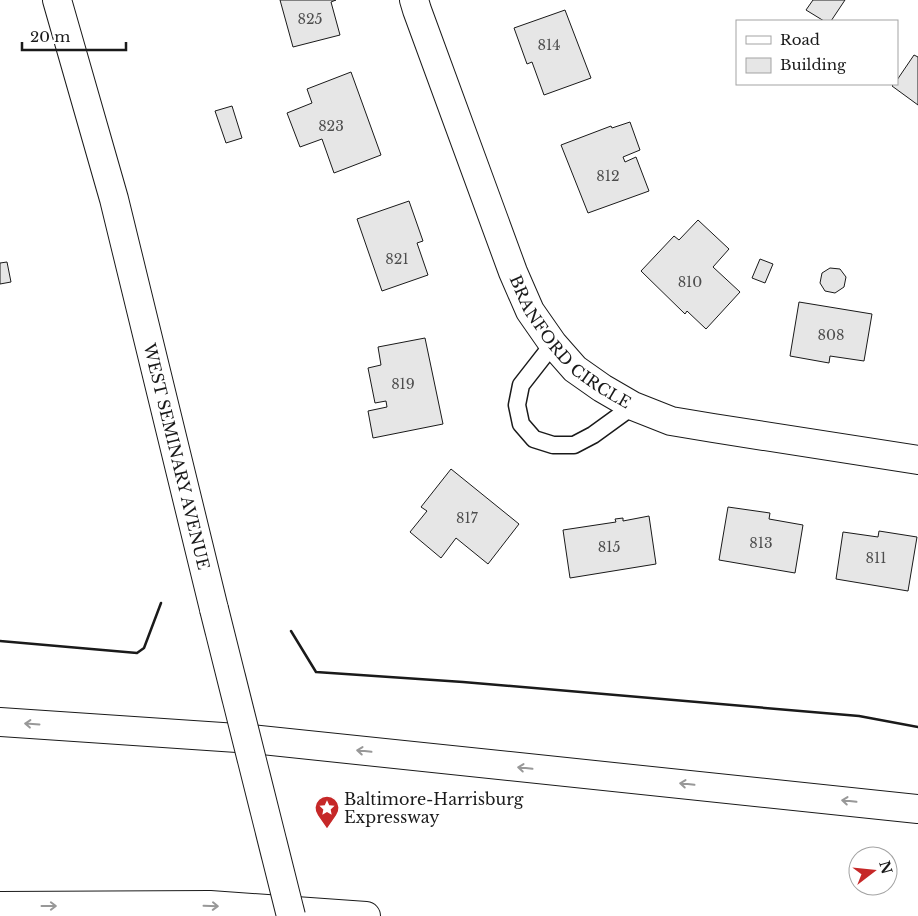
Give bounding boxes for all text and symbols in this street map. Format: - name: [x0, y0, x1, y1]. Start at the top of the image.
- house number: 825: [297, 10, 323, 28]
- scale bar: [22, 20, 126, 52]
- legend: [736, 20, 898, 85]
- text: 20 m: [30, 27, 70, 46]
- text: Road: [780, 30, 820, 49]
- house number: 814: [538, 36, 560, 54]
- text: Building: [780, 55, 847, 74]
- house number: 823: [318, 117, 344, 135]
- house number: 812: [596, 167, 620, 185]
- house number: 821: [385, 250, 409, 268]
- street label: BRANFORD CIRCLE: [506, 272, 634, 413]
- house number: 810: [678, 273, 702, 291]
- house number: 808: [818, 326, 844, 344]
- street label: WEST SEMINARY AVENUE: [139, 340, 214, 572]
- house number: 819: [391, 375, 415, 393]
- house number: 817: [456, 509, 479, 527]
- house number: 813: [749, 534, 773, 552]
- house number: 815: [598, 538, 620, 556]
- house number: 811: [866, 549, 886, 567]
- one-way arrow: [25, 720, 41, 729]
- one-way arrow: [356, 746, 372, 756]
- one-way arrow: [518, 763, 534, 772]
- one-way arrow: [679, 780, 695, 789]
- place label: Baltimore-Harrisburg Expressway: [344, 789, 524, 827]
- place icon: Baltimore-Harrisburg Expressway: [314, 795, 340, 829]
- one-way arrow: [841, 796, 857, 806]
- north arrow: [848, 846, 898, 896]
- text: N: [875, 859, 896, 876]
- one-way arrow: [40, 901, 56, 911]
- one-way arrow: [203, 901, 219, 910]

